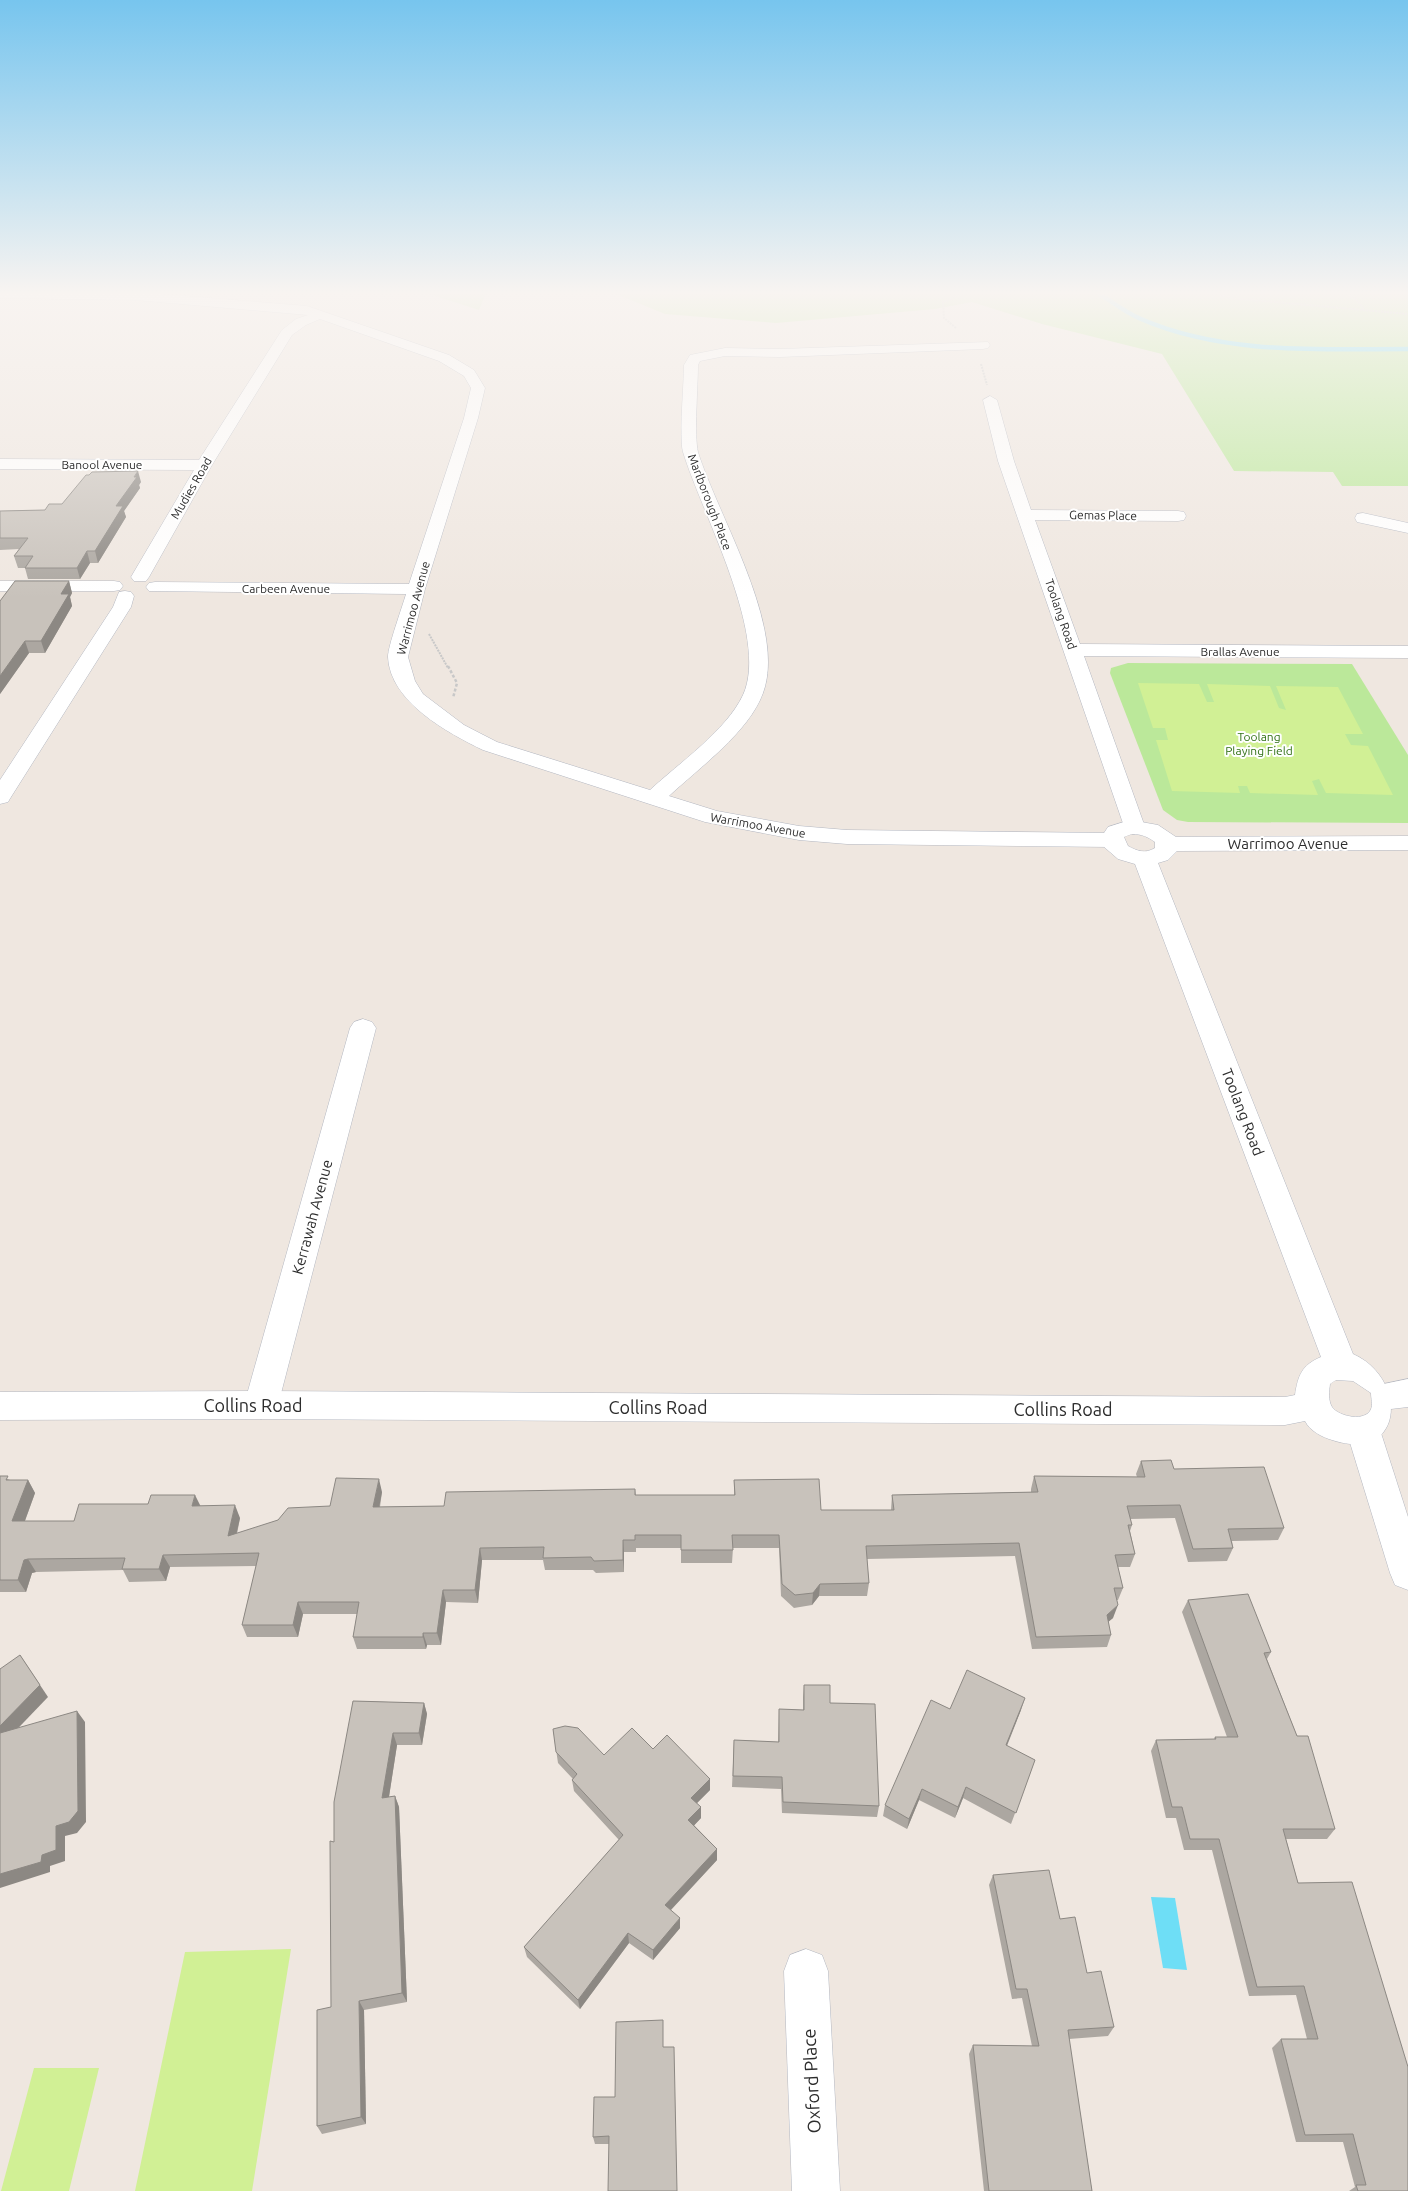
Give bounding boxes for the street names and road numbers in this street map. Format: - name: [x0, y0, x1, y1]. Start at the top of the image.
- street label: Marlborough Place: [686, 452, 734, 552]
- street label: Mudies Road: [168, 455, 214, 521]
- street label: Banool Avenue: [61, 458, 143, 471]
- street label: Gemas Place: [1069, 508, 1137, 522]
- street label: Warrimoo Avenue: [394, 560, 432, 656]
- street label: Toolang Road: [1043, 577, 1079, 651]
- street label: Carbeen Avenue: [242, 582, 330, 595]
- street label: Brallas Avenue: [1200, 645, 1280, 658]
- street label: Warrimoo Avenue: [709, 810, 807, 840]
- street label: Warrimoo Avenue: [1228, 835, 1348, 852]
- street label: Toolang Road: [1219, 1066, 1267, 1158]
- street label: Kerrawah Avenue: [288, 1158, 336, 1276]
- street label: Collins Road: [203, 1395, 303, 1415]
- street label: Collins Road: [608, 1397, 708, 1417]
- street label: Collins Road: [1013, 1399, 1113, 1419]
- street label: Oxford Place: [798, 2028, 824, 2134]

